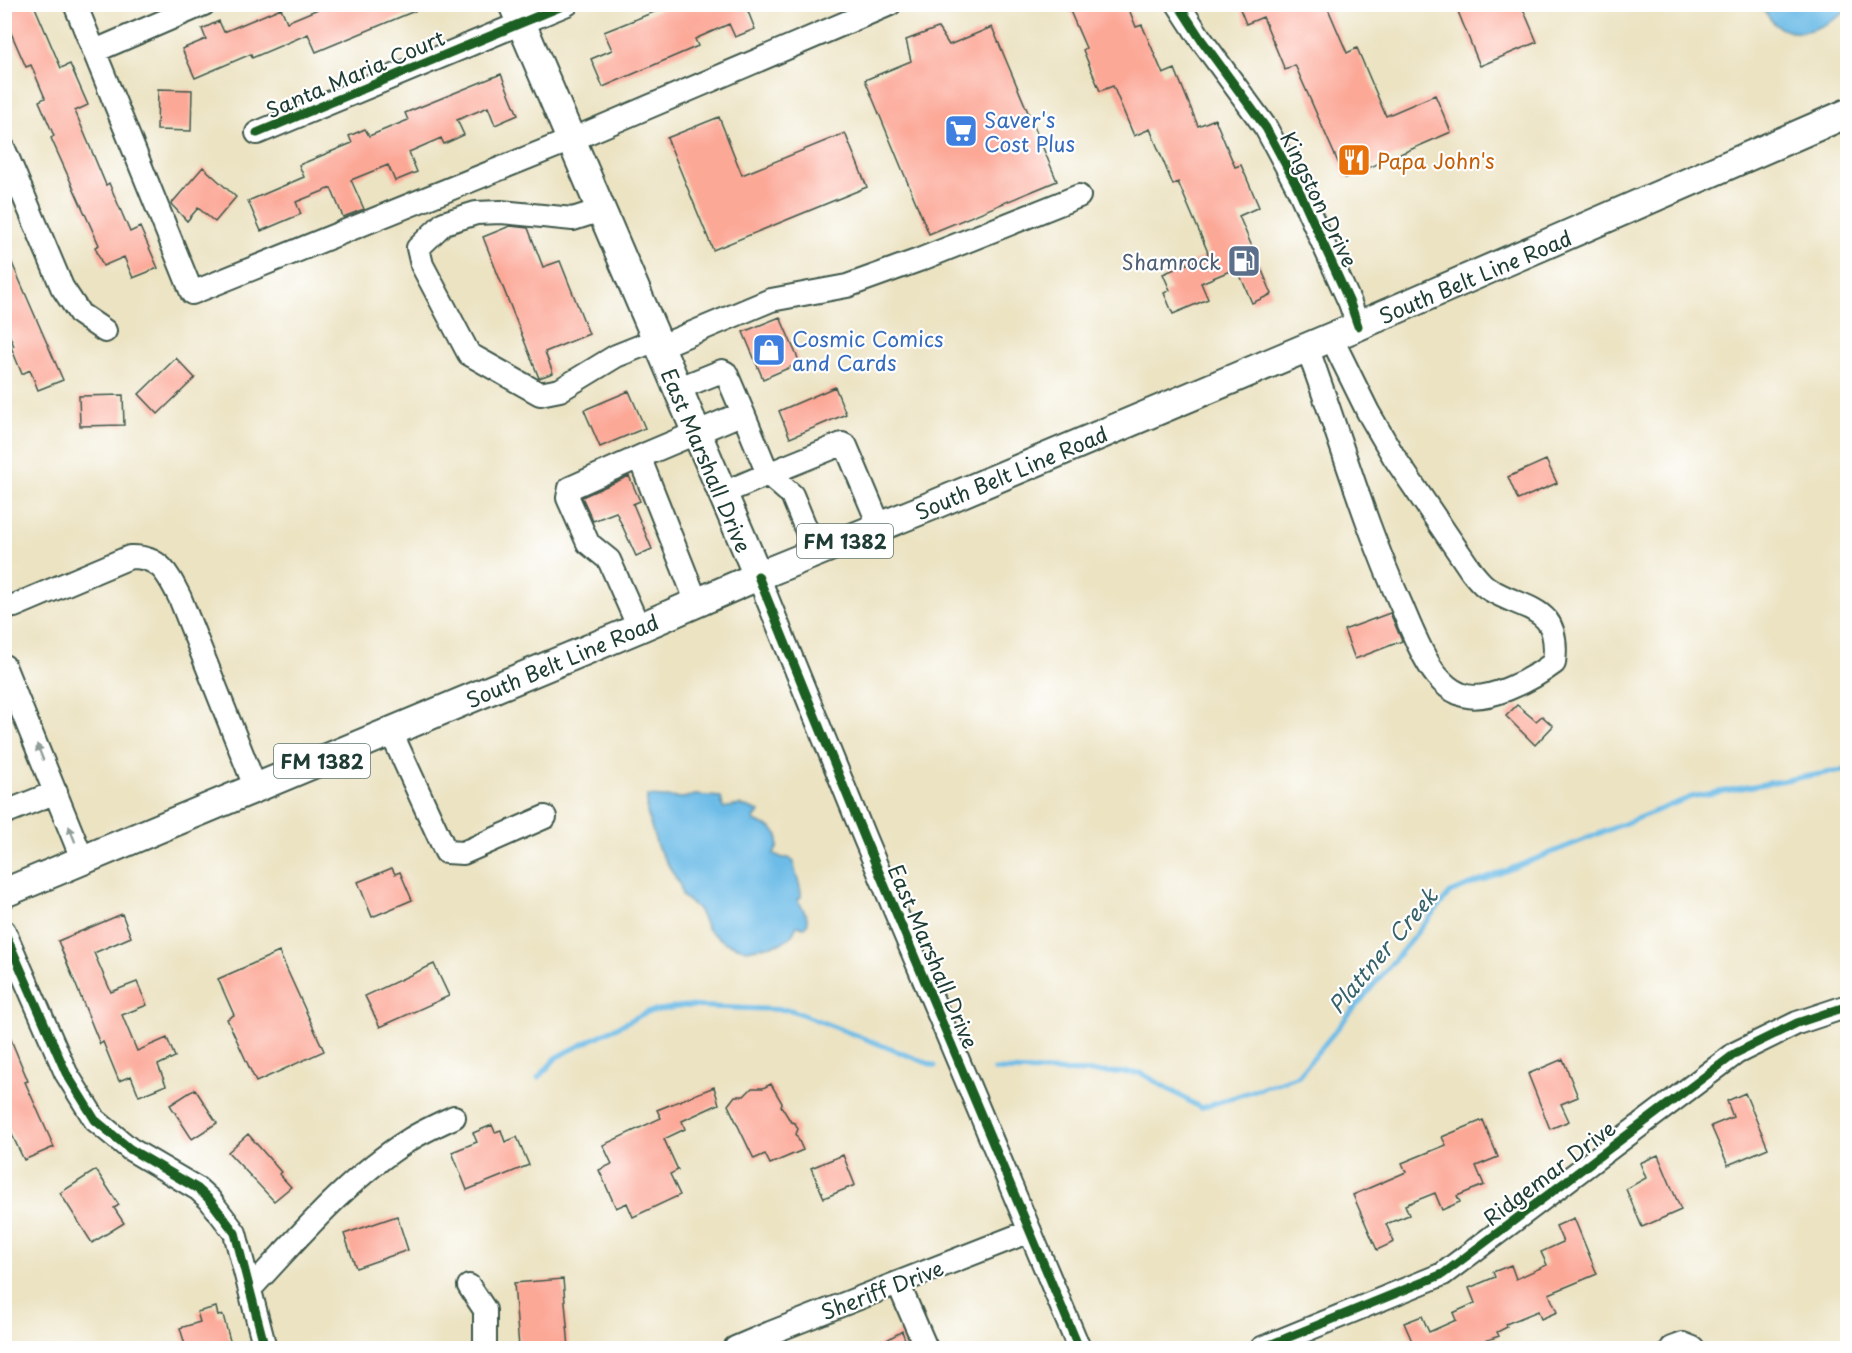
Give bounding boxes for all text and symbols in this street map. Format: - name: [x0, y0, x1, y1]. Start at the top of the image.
- street label: Santa Maria Court: [261, 21, 449, 125]
- place label: Saver's Cost Plus: [984, 103, 1075, 159]
- supermarket icon: Saver's Cost Plus: [943, 113, 979, 149]
- street label: Kingston Drive: [1273, 126, 1367, 272]
- restaurant icon: Papa John's: [1336, 142, 1372, 178]
- place label: Papa John's: [1377, 144, 1495, 176]
- street label: South Belt Line Road: [1374, 221, 1576, 331]
- fuel station icon: Shamrock: [1226, 243, 1262, 279]
- place label: Shamrock: [1122, 245, 1221, 277]
- place label: Cosmic Comics and Cards: [792, 322, 944, 378]
- shop icon: Cosmic Comics and Cards: [751, 332, 787, 368]
- street label: East Marshall Drive: [654, 363, 760, 557]
- street label: South Belt Line Road: [910, 417, 1112, 527]
- road number: FM 1382: [797, 524, 893, 558]
- street label: South Belt Line Road: [461, 605, 663, 715]
- one-way arrow: [35, 743, 45, 761]
- road number: FM 1382: [274, 744, 370, 778]
- one-way arrow: [67, 824, 77, 842]
- street label: East Marshall Drive: [881, 859, 987, 1053]
- water label: Plattner Creek: [1319, 879, 1446, 1020]
- street label: Ridgemar Drive: [1476, 1112, 1622, 1232]
- street label: Sheriff Drive: [816, 1251, 948, 1327]

